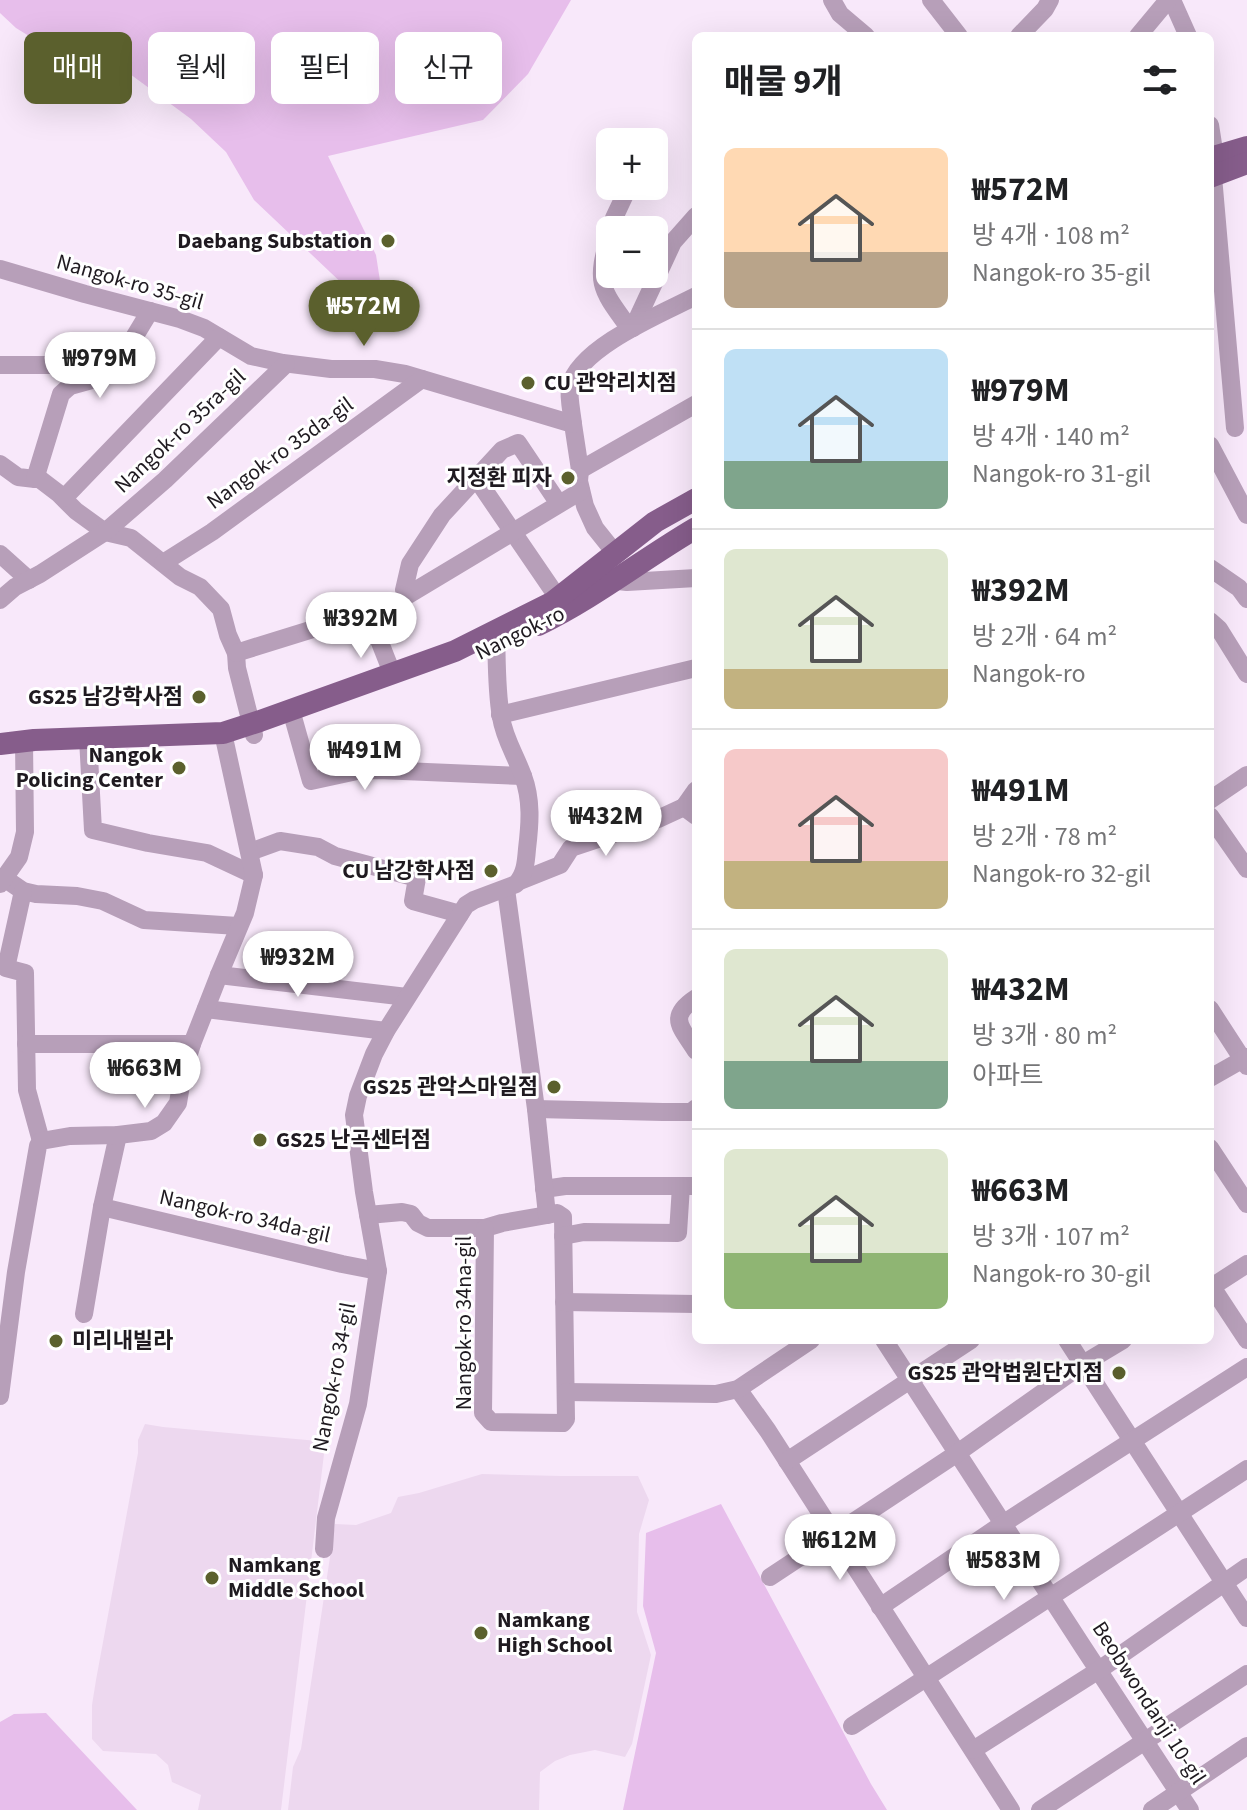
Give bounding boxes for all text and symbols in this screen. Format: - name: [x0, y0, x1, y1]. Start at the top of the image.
- chip: 매매: [24, 32, 132, 104]
- chip: 월세: [148, 32, 255, 104]
- chip: 필터: [271, 32, 379, 104]
- chip: 신규: [395, 32, 502, 104]
- text: 매물 9개: [724, 58, 843, 107]
- icon: filters: [1138, 58, 1182, 102]
- map controls: [596, 128, 668, 288]
- button: +: [596, 128, 668, 200]
- text: ₩572M: [972, 165, 1070, 214]
- icon: home: [788, 180, 884, 276]
- button: −: [596, 216, 668, 288]
- text: 방 4개 · 108 m²: [972, 217, 1130, 254]
- place label: Daebang Substation: [177, 225, 372, 257]
- marker: Daebang Substation: [379, 232, 397, 250]
- street label: Nangok-ro 35-gil: [53, 246, 207, 318]
- text: Nangok-ro 35-gil: [972, 254, 1151, 291]
- pin: ₩572M: [308, 280, 420, 348]
- text: ₩572M: [327, 287, 401, 324]
- pin: ₩979M: [44, 332, 156, 400]
- text: ₩979M: [63, 339, 137, 376]
- street label: Nangok-ro 35ra-gil: [107, 361, 253, 501]
- text: ₩979M: [972, 366, 1070, 415]
- place label: CU 관악리치점: [544, 367, 677, 399]
- marker: CU 관악리치점: [519, 374, 537, 392]
- icon: home: [788, 381, 884, 477]
- street label: Nangok-ro 35da-gil: [200, 389, 360, 517]
- text: 방 4개 · 140 m²: [972, 418, 1130, 455]
- text: Nangok-ro 31-gil: [972, 455, 1151, 492]
- place label: 지정환 피자: [446, 462, 552, 494]
- marker: 지정환 피자: [559, 469, 577, 487]
- text: ₩392M: [972, 566, 1070, 615]
- icon: home: [788, 581, 884, 677]
- pin: ₩392M: [305, 592, 417, 660]
- street label: Nangok-ro: [470, 598, 570, 668]
- text: ₩392M: [324, 599, 398, 636]
- text: 방 2개 · 64 m²: [972, 618, 1117, 655]
- text: Nangok-ro: [972, 655, 1086, 692]
- place label: GS25 남강학사점: [28, 681, 183, 713]
- marker: GS25 남강학사점: [190, 688, 208, 706]
- pin: ₩491M: [309, 724, 421, 792]
- text: ₩491M: [328, 731, 402, 768]
- place label: Nangok Policing Center: [16, 739, 163, 796]
- marker: Nangok Policing Center: [170, 759, 188, 777]
- text: ₩491M: [972, 766, 1070, 815]
- icon: home: [788, 781, 884, 877]
- pin: ₩432M: [550, 790, 662, 858]
- text: ₩432M: [569, 797, 643, 834]
- text: 방 2개 · 78 m²: [972, 818, 1117, 855]
- place label: CU 남강학사점: [342, 855, 475, 887]
- text: Nangok-ro 32-gil: [972, 855, 1151, 892]
- marker: CU 남강학사점: [482, 862, 500, 880]
- pin: ₩932M: [242, 931, 354, 999]
- text: ₩932M: [261, 938, 335, 975]
- text: ₩432M: [972, 965, 1070, 1014]
- icon: home: [788, 981, 884, 1077]
- text: 방 3개 · 80 m²: [972, 1017, 1117, 1054]
- pin: ₩663M: [89, 1042, 201, 1110]
- text: ₩663M: [108, 1049, 182, 1086]
- text: 아파트: [972, 1057, 1044, 1094]
- place label: GS25 관악스마일점: [363, 1071, 538, 1103]
- marker: GS25 관악스마일점: [545, 1078, 563, 1096]
- place label: GS25 난곡센터점: [276, 1124, 431, 1156]
- marker: GS25 난곡센터점: [251, 1131, 269, 1149]
- text: ₩663M: [972, 1166, 1070, 1215]
- street label: Nangok-ro 34da-gil: [156, 1181, 334, 1251]
- icon: home: [788, 1181, 884, 1277]
- text: 방 3개 · 107 m²: [972, 1218, 1130, 1255]
- street label: Nangok-ro 34na-gil: [448, 1236, 480, 1410]
- text: Nangok-ro 30-gil: [972, 1255, 1151, 1292]
- street label: Nangok-ro 34-gil: [304, 1300, 364, 1454]
- place label: 미리내빌라: [72, 1325, 173, 1357]
- marker: 미리내빌라: [47, 1332, 65, 1350]
- place label: GS25 관악법원단지점: [907, 1357, 1103, 1389]
- marker: GS25 관악법원단지점: [1110, 1364, 1128, 1382]
- pin: ₩612M: [784, 1514, 896, 1582]
- text: ₩612M: [803, 1521, 877, 1558]
- pin: ₩583M: [948, 1534, 1060, 1602]
- text: ₩583M: [967, 1541, 1041, 1578]
- place label: Namkang Middle School: [228, 1549, 365, 1606]
- marker: Namkang Middle School: [203, 1569, 221, 1587]
- place label: Namkang High School: [497, 1604, 613, 1661]
- street label: Beobwondanji 10-gil: [1084, 1615, 1214, 1791]
- marker: Namkang High School: [472, 1624, 490, 1642]

